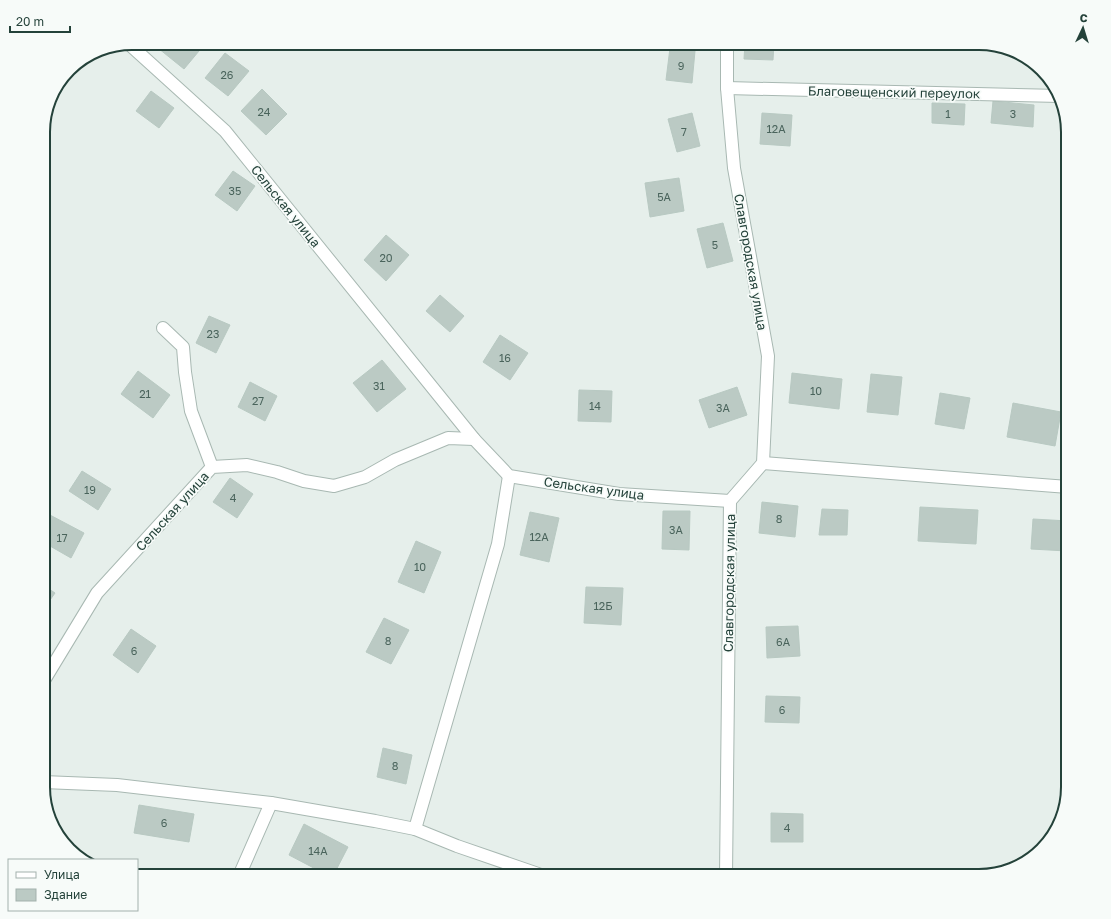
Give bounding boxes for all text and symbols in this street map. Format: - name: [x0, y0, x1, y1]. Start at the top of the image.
- scale bar: [10, 8, 70, 34]
- north arrow: [1063, 8, 1103, 48]
- text: С: [1079, 11, 1088, 24]
- text: 20 m: [16, 14, 44, 29]
- house number: 9: [678, 59, 684, 72]
- house number: 26: [220, 68, 234, 81]
- street label: Благовещенский переулок: [808, 82, 981, 102]
- house number: 24: [257, 105, 271, 118]
- house number: 1: [945, 107, 951, 120]
- house number: 3: [1010, 107, 1016, 120]
- house number: 12А: [766, 122, 786, 135]
- house number: 7: [681, 125, 687, 138]
- street label: Сельская улица: [248, 162, 324, 250]
- house number: 35: [229, 184, 241, 197]
- house number: 5А: [657, 190, 672, 203]
- street label: Славгородская улица: [731, 192, 771, 332]
- house number: 5: [712, 238, 718, 251]
- house number: 20: [379, 251, 393, 264]
- house number: 23: [207, 327, 219, 340]
- house number: 16: [499, 351, 511, 364]
- house number: 31: [373, 379, 385, 392]
- house number: 10: [810, 384, 822, 397]
- house number: 21: [139, 387, 151, 400]
- house number: 27: [252, 394, 264, 407]
- house number: 14: [589, 399, 601, 412]
- house number: 3А: [716, 401, 731, 414]
- street label: Сельская улица: [132, 468, 212, 554]
- street label: Сельская улица: [543, 473, 645, 503]
- house number: 19: [84, 483, 96, 496]
- house number: 4: [230, 491, 237, 504]
- house number: 8: [776, 512, 783, 525]
- street label: Славгородская улица: [720, 514, 738, 652]
- house number: 3А: [669, 523, 684, 536]
- house number: 12А: [529, 530, 549, 543]
- house number: 17: [56, 531, 68, 544]
- house number: 10: [414, 560, 426, 573]
- house number: 12Б: [593, 599, 613, 612]
- house number: 8: [385, 634, 392, 647]
- house number: 6А: [776, 635, 791, 648]
- house number: 6: [131, 644, 138, 657]
- house number: 6: [779, 703, 786, 716]
- house number: 8: [392, 759, 399, 772]
- house number: 6: [161, 816, 168, 829]
- house number: 4: [784, 821, 791, 834]
- house number: 14А: [308, 844, 328, 857]
- legend: [8, 859, 138, 911]
- text: Улица: [44, 867, 80, 882]
- text: Здание: [44, 887, 87, 902]

